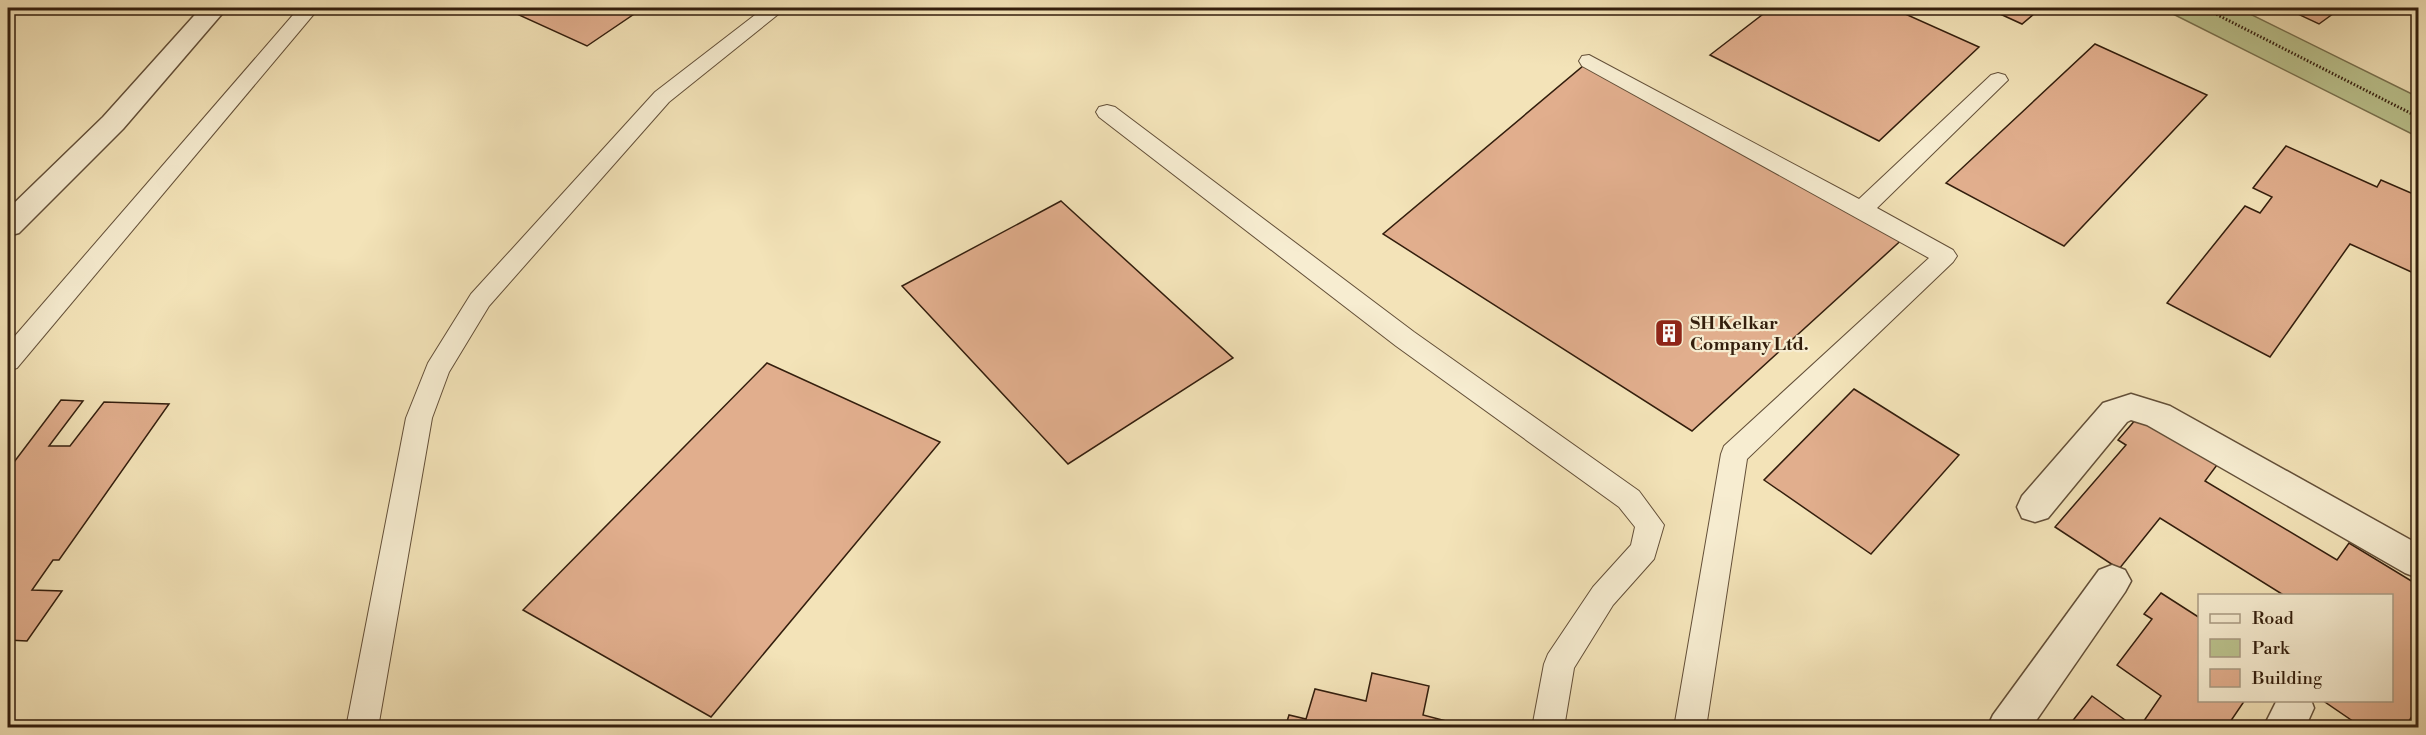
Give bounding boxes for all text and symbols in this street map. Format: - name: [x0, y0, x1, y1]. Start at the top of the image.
- place label: SH Kelkar Company Ltd.: [1690, 312, 1809, 356]
- building icon: SH Kelkar Company Ltd.: [1653, 317, 1685, 349]
- legend: [2198, 594, 2393, 702]
- text: Road: [2252, 607, 2295, 630]
- text: Park: [2252, 637, 2291, 660]
- text: Building: [2251, 667, 2323, 690]

